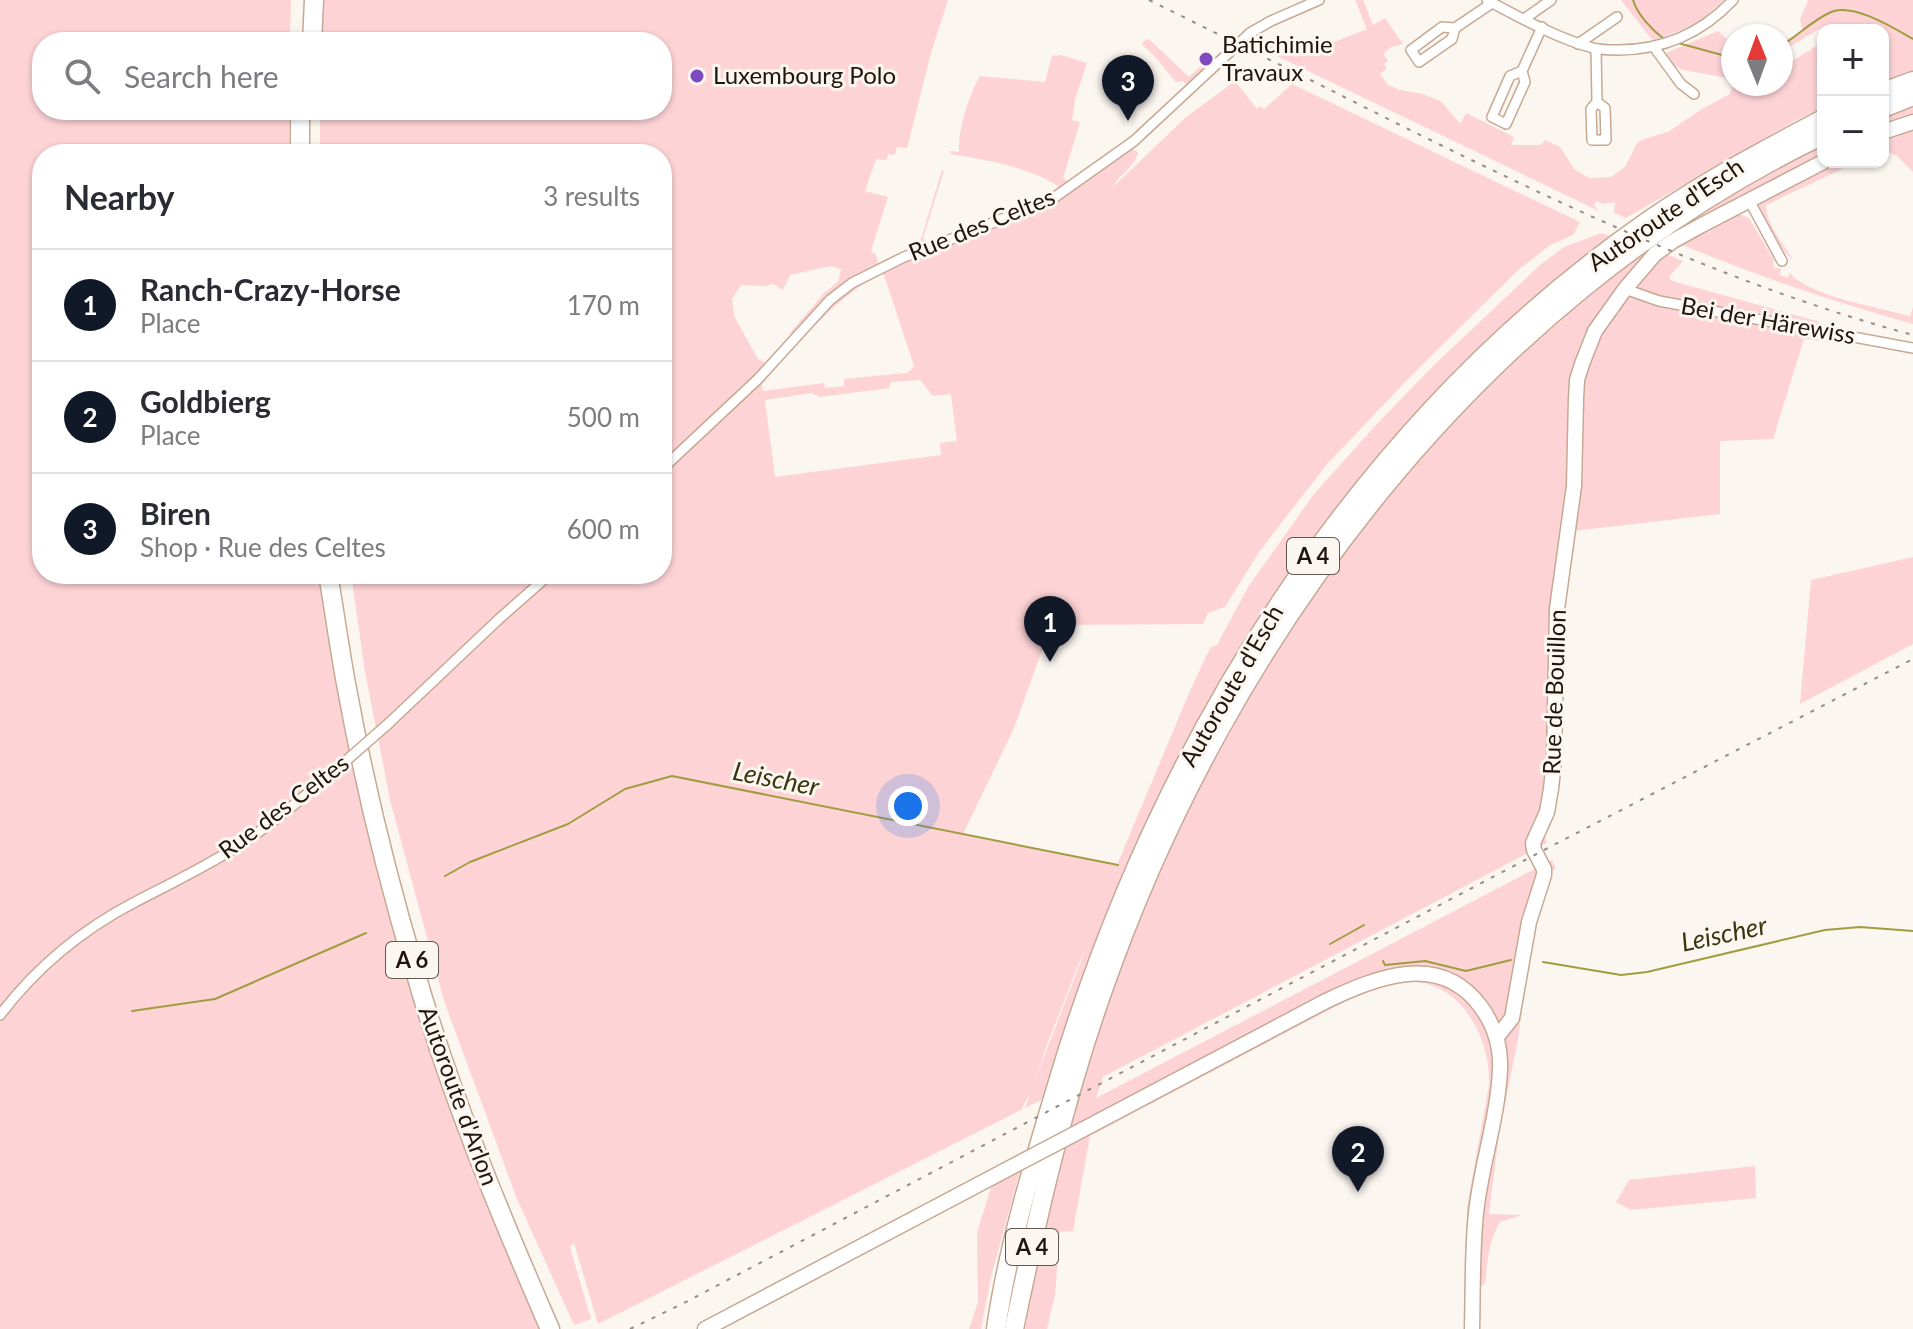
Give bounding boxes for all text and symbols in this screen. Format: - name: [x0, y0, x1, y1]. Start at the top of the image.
- north arrow: [1721, 24, 1793, 96]
- map controls: [1817, 24, 1889, 168]
- button: +: [1817, 24, 1889, 96]
- place label: Batichimie Travaux: [1222, 29, 1333, 86]
- search box: [32, 32, 672, 120]
- marker: Batichimie Travaux: [1197, 50, 1215, 68]
- icon: search: [60, 54, 104, 98]
- pin: 3: [1102, 55, 1154, 121]
- text: Search here: [124, 58, 279, 94]
- place label: Luxembourg Polo: [713, 60, 896, 89]
- marker: Luxembourg Polo: [688, 67, 706, 85]
- button: −: [1817, 96, 1889, 168]
- street label: Autoroute d'Esch: [1582, 151, 1748, 276]
- text: Nearby: [64, 176, 175, 217]
- text: 3 results: [543, 180, 640, 212]
- street label: Rue des Celtes: [904, 181, 1059, 266]
- text: Ranch-Crazy-Horse: [140, 271, 401, 307]
- text: 1: [82, 289, 98, 321]
- text: 170 m: [567, 289, 640, 321]
- street label: Bei der Härewiss: [1679, 290, 1858, 349]
- text: Place: [140, 307, 201, 339]
- text: Goldbierg: [140, 383, 271, 419]
- text: 2: [82, 401, 98, 433]
- text: 500 m: [567, 401, 640, 433]
- text: Place: [140, 419, 201, 451]
- text: Biren: [140, 495, 211, 531]
- text: 3: [82, 513, 98, 545]
- text: 600 m: [567, 513, 640, 545]
- text: Shop · Rue des Celtes: [140, 531, 386, 563]
- road number: A 4: [1287, 538, 1339, 574]
- pin: 1: [1024, 596, 1076, 662]
- street label: Autoroute d'Esch: [1173, 599, 1289, 771]
- street label: Rue de Bouillon: [1536, 609, 1571, 775]
- street label: Rue des Celtes: [212, 748, 354, 864]
- water label: Leischer: [730, 754, 823, 802]
- your location: [888, 786, 928, 826]
- water label: Leischer: [1678, 908, 1771, 958]
- road number: A 6: [386, 942, 438, 978]
- street label: Autoroute d'Arlon: [414, 1002, 505, 1189]
- pin: 2: [1332, 1126, 1384, 1192]
- road number: A 4: [1006, 1229, 1058, 1265]

